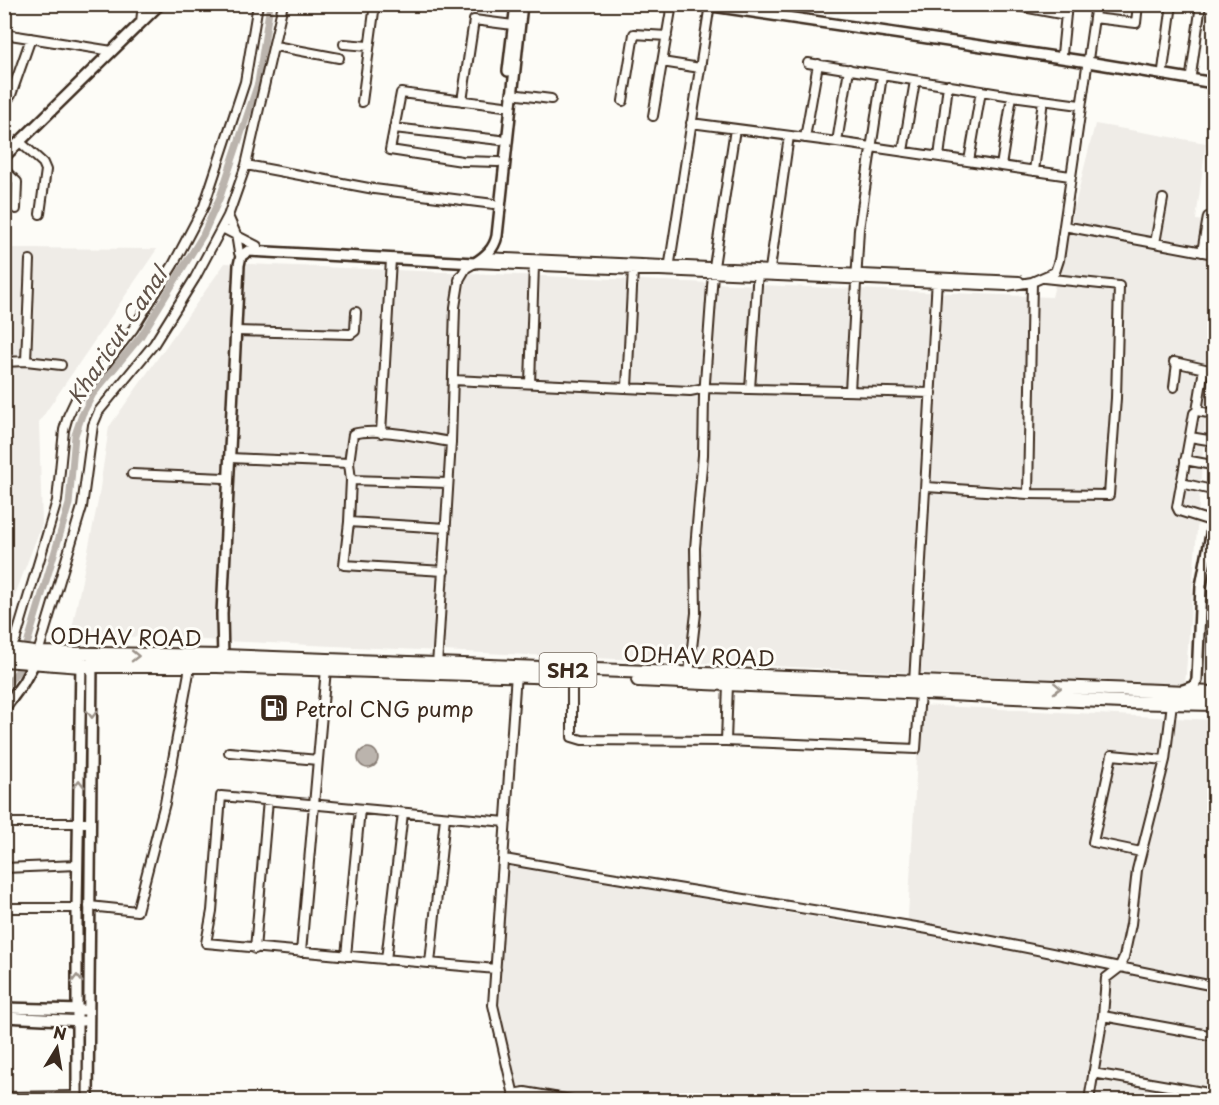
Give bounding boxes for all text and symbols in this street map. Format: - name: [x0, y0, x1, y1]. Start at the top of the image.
- water label: Kharicut Canal: [58, 258, 176, 410]
- street label: ODHAV ROAD: [50, 619, 202, 653]
- street label: ODHAV ROAD: [623, 636, 775, 674]
- one-way arrow: [130, 650, 139, 662]
- road number: SH2: [540, 653, 596, 687]
- one-way arrow: [1052, 682, 1061, 695]
- fuel station icon: Petrol CNG pump: [258, 692, 290, 724]
- place label: Petrol CNG pump: [295, 692, 474, 724]
- one-way arrow: [86, 709, 98, 718]
- one-way arrow: [73, 780, 86, 789]
- one-way arrow: [71, 975, 83, 984]
- north arrow: [27, 1018, 87, 1078]
- text: N: [52, 1019, 69, 1045]

